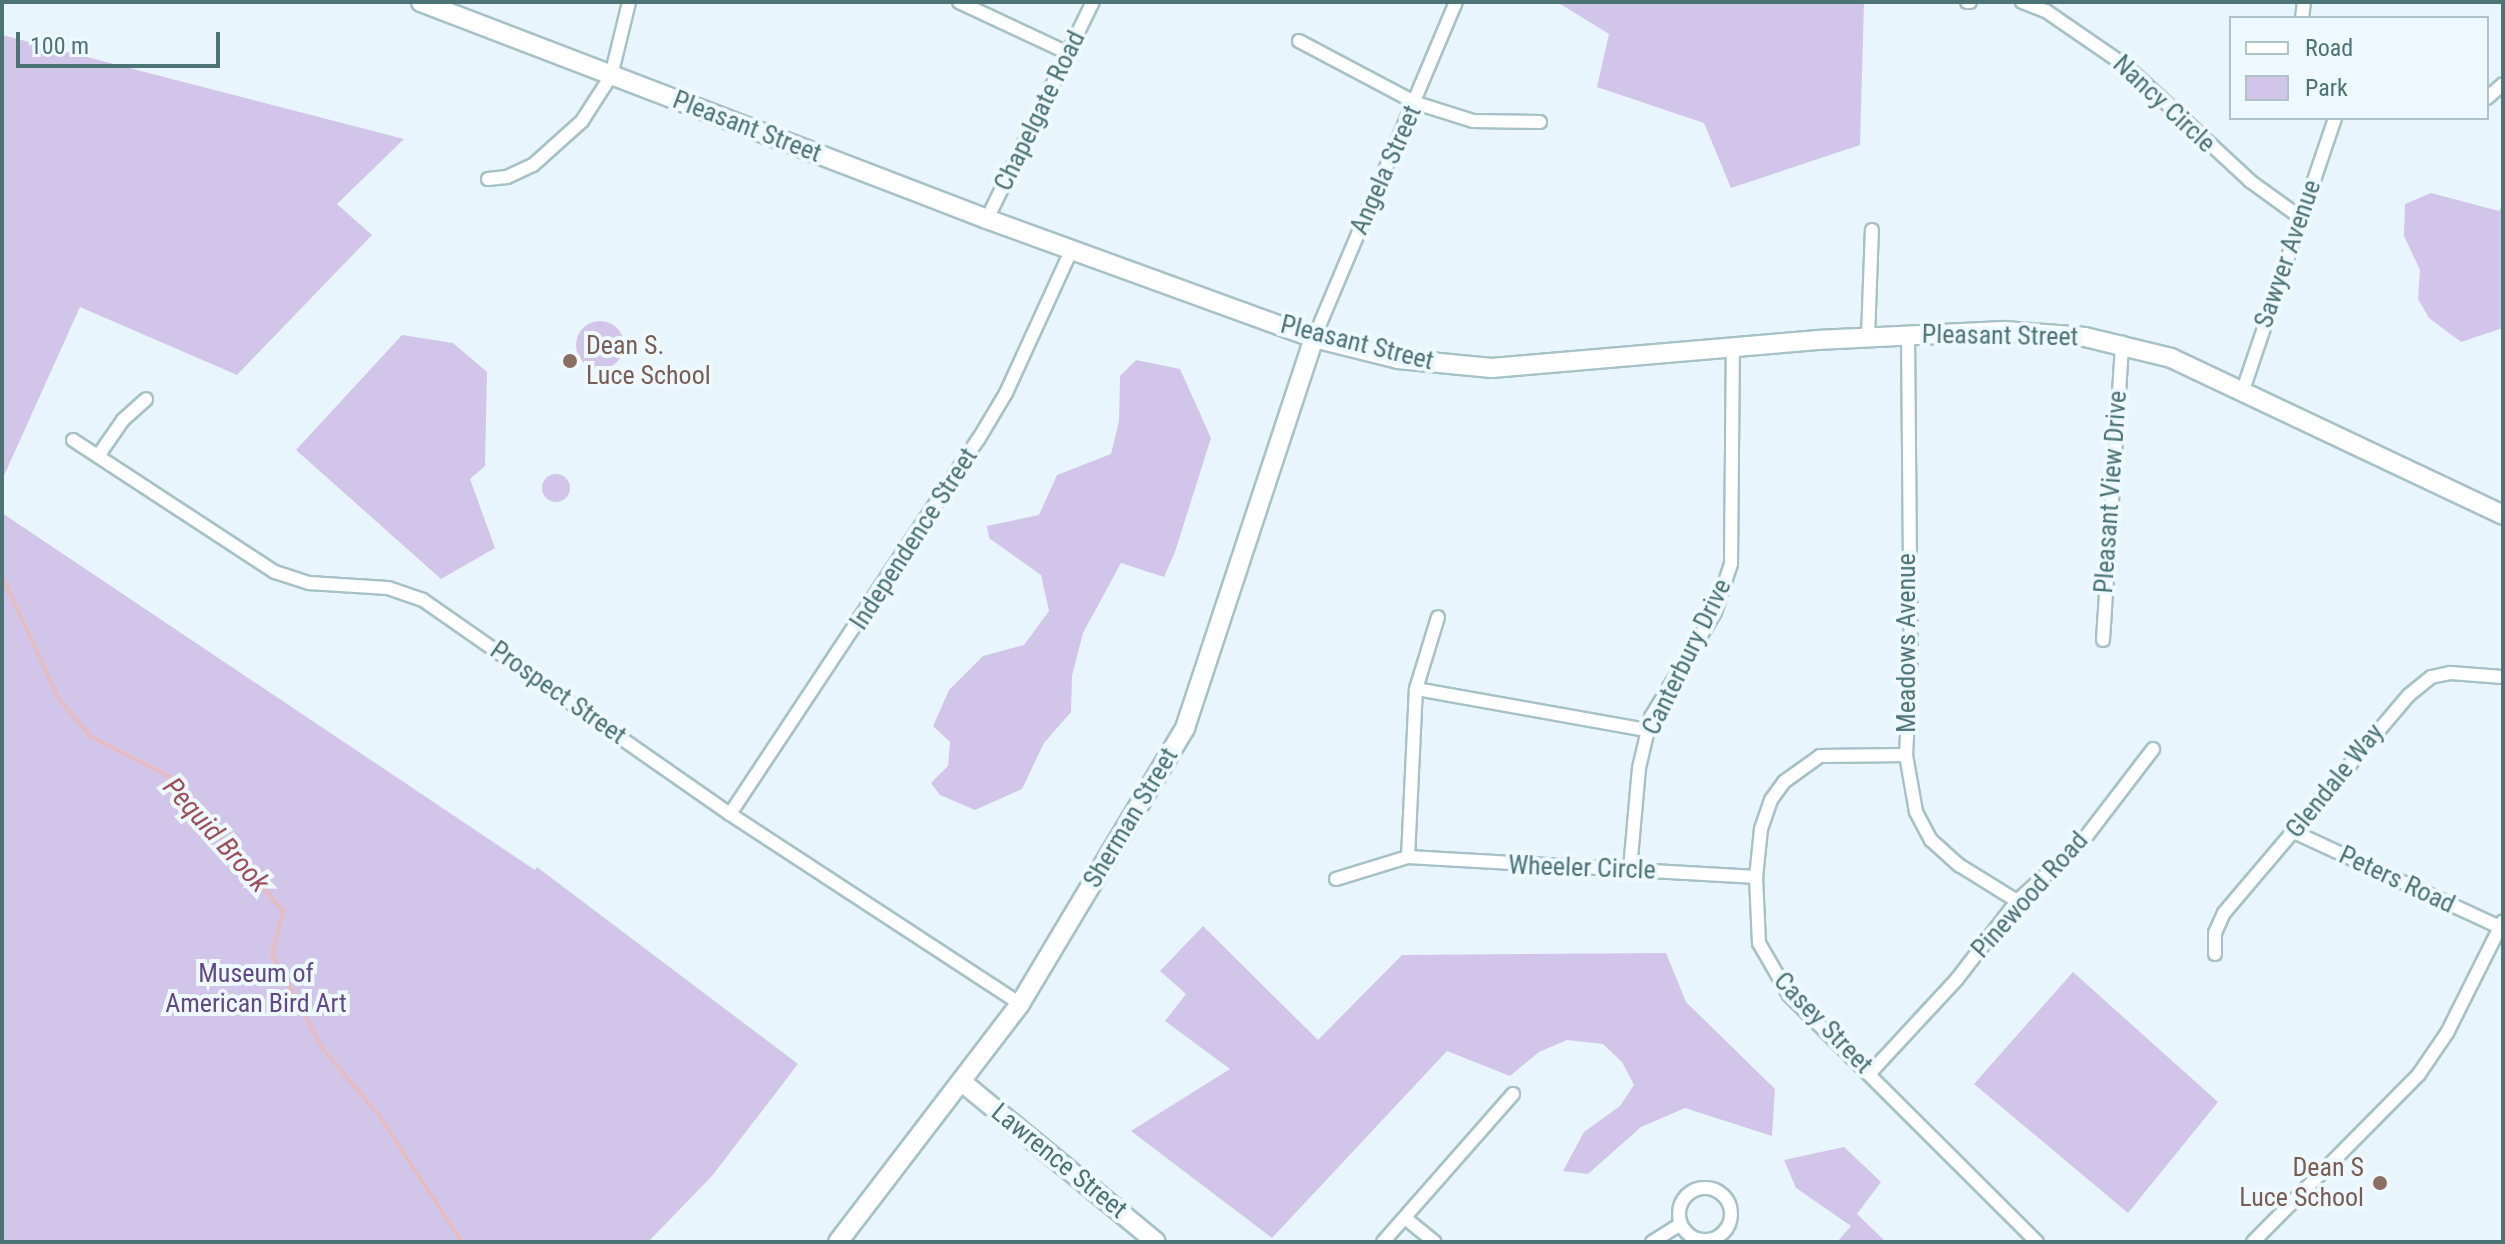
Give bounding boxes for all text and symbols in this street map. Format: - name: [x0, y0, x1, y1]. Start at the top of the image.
- scale bar: [20, 16, 224, 66]
- legend: [2229, 16, 2489, 120]
- street label: Chapelgate Road: [988, 26, 1092, 196]
- text: 100 m: [30, 32, 89, 60]
- text: Road: [2305, 34, 2353, 62]
- street label: Nancy Circle: [2106, 49, 2222, 159]
- text: Park: [2305, 74, 2348, 102]
- street label: Pleasant Street: [668, 84, 826, 170]
- street label: Angela Street: [1344, 101, 1428, 239]
- street label: Sawyer Avenue: [2248, 176, 2328, 332]
- street label: Pleasant Street: [1277, 309, 1437, 377]
- street label: Pleasant Street: [1921, 319, 2079, 353]
- place label: Dean S. Luce School: [586, 330, 711, 392]
- marker: Dean S. Luce School: [561, 352, 579, 370]
- street label: Pleasant View Drive: [2088, 390, 2134, 594]
- street label: Independence Street: [844, 442, 984, 636]
- street label: Meadows Avenue: [1891, 553, 1923, 733]
- street label: Canterbury Drive: [1636, 574, 1738, 740]
- street label: Prospect Street: [484, 635, 632, 751]
- street label: Glendale Way: [2279, 718, 2391, 844]
- street label: Sherman Street: [1077, 742, 1185, 894]
- water label: Pequid Brook: [156, 771, 276, 899]
- street label: Pinewood Road: [1965, 825, 2095, 965]
- street label: Peters Road: [2334, 840, 2460, 920]
- street label: Wheeler Circle: [1508, 850, 1656, 886]
- park label: Museum of American Bird Art: [165, 958, 347, 1020]
- street label: Casey Street: [1767, 966, 1879, 1080]
- street label: Lawrence Street: [985, 1097, 1133, 1225]
- place label: Dean S Luce School: [2239, 1152, 2364, 1214]
- marker: Dean S Luce School: [2371, 1174, 2389, 1192]

